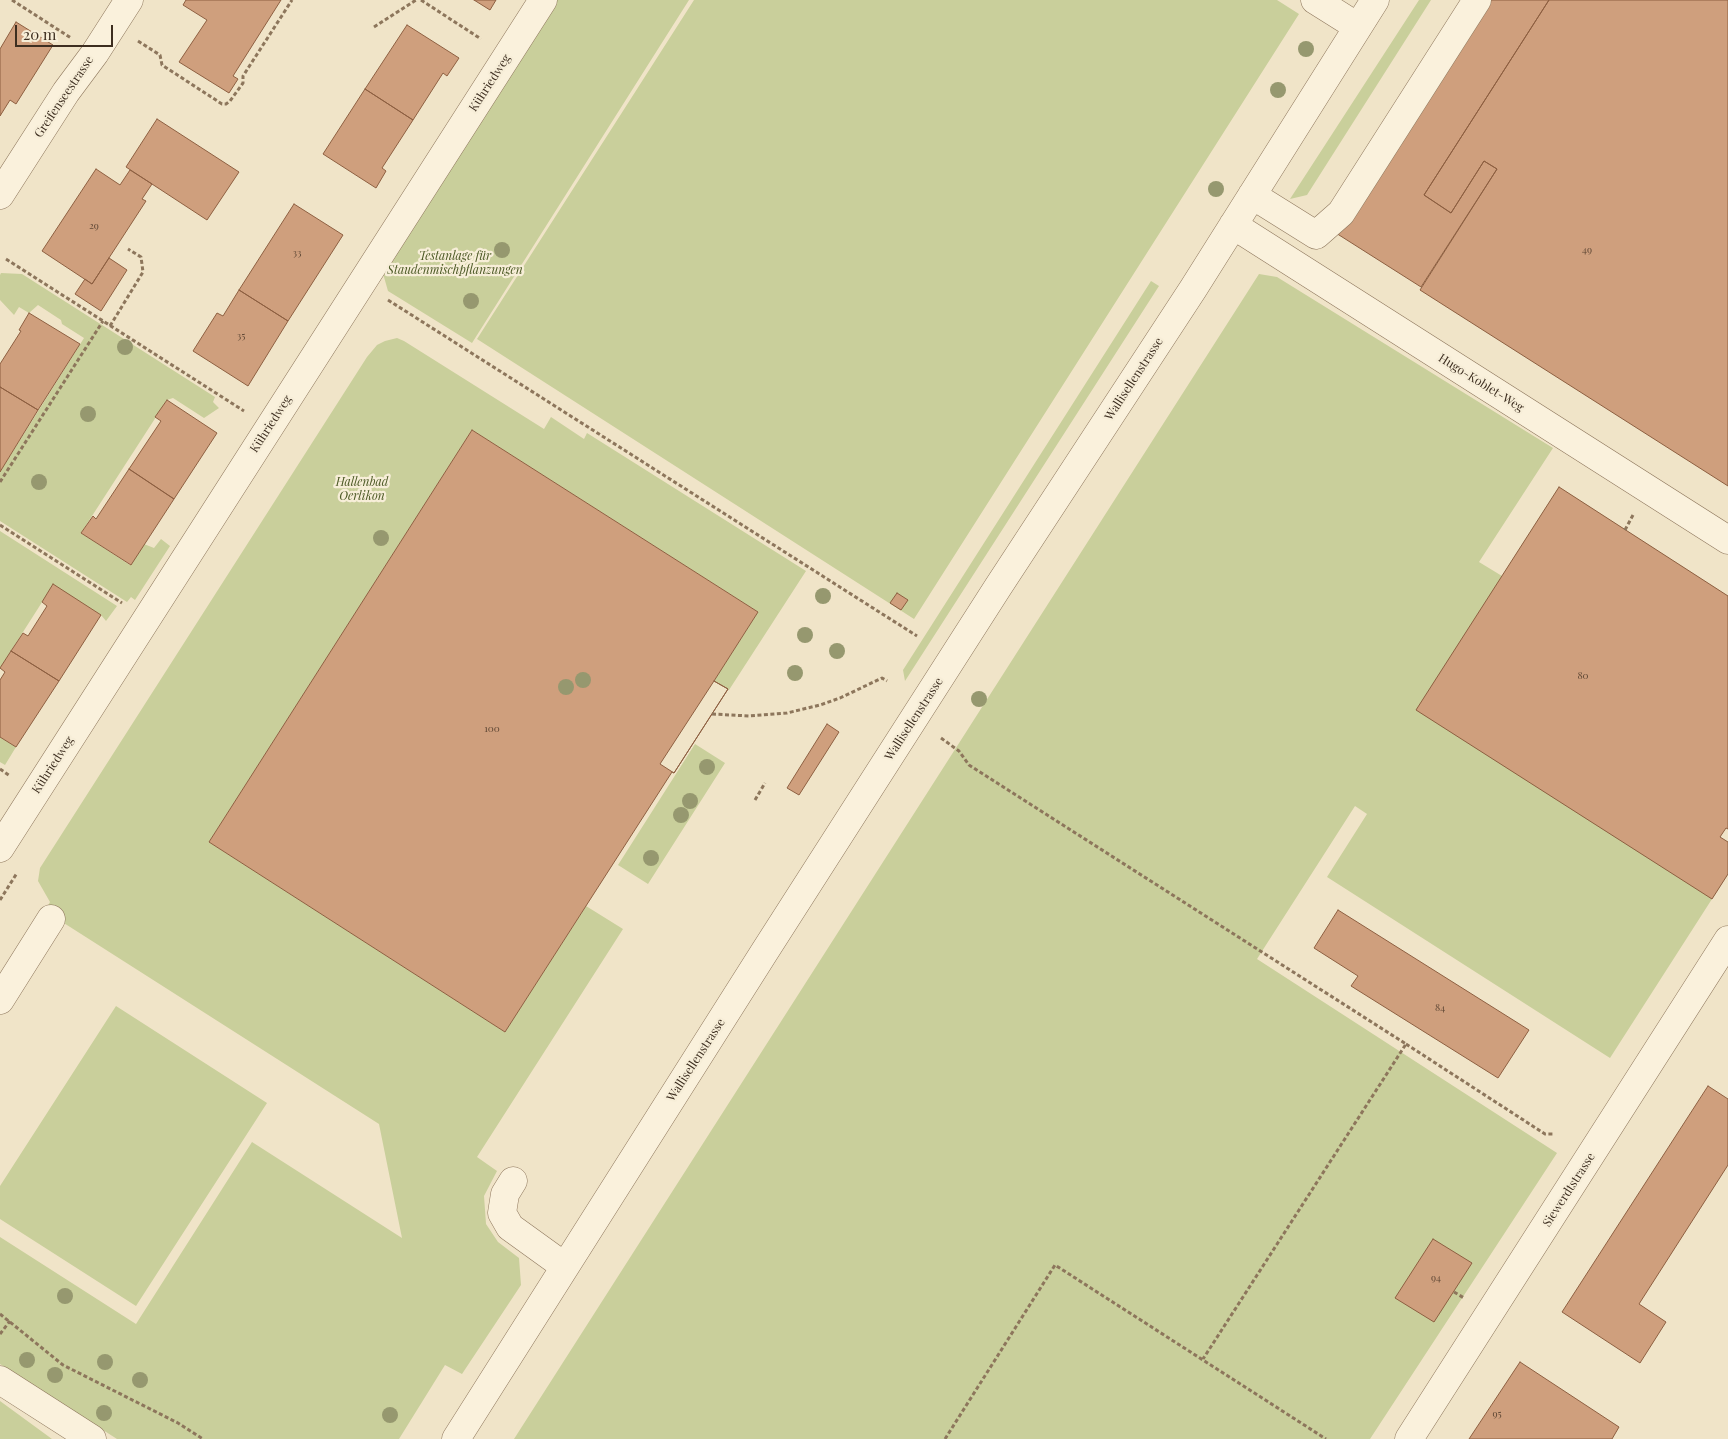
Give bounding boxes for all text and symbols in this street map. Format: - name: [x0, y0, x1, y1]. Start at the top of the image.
- scale bar: [18, 15, 115, 47]
- text: 20 m: [23, 24, 56, 44]
- street label: Kühriedweg: [466, 52, 514, 114]
- street label: Greifenseestrasse: [31, 53, 97, 141]
- house number: 29: [89, 220, 99, 232]
- house number: 49: [1582, 244, 1592, 256]
- house number: 33: [292, 247, 302, 259]
- park label: Testanlage für Staudenmischpflanzungen: [387, 249, 523, 277]
- house number: 35: [237, 330, 245, 342]
- street label: Wallisellenstrasse: [1102, 335, 1166, 423]
- street label: Hugo-Koblet-Weg: [1436, 351, 1526, 415]
- street label: Kühriedweg: [247, 393, 295, 455]
- park label: Hallenbad Oerlikon: [336, 475, 388, 503]
- house number: 80: [1577, 670, 1589, 682]
- street label: Wallisellenstrasse: [882, 675, 946, 763]
- house number: 100: [484, 723, 500, 735]
- street label: Kühriedweg: [29, 734, 77, 796]
- house number: 84: [1435, 1002, 1445, 1014]
- street label: Wallisellenstrasse: [664, 1016, 728, 1104]
- street label: Siewerdtstrasse: [1540, 1150, 1598, 1230]
- house number: 94: [1431, 1272, 1441, 1284]
- house number: 95: [1492, 1408, 1502, 1420]

